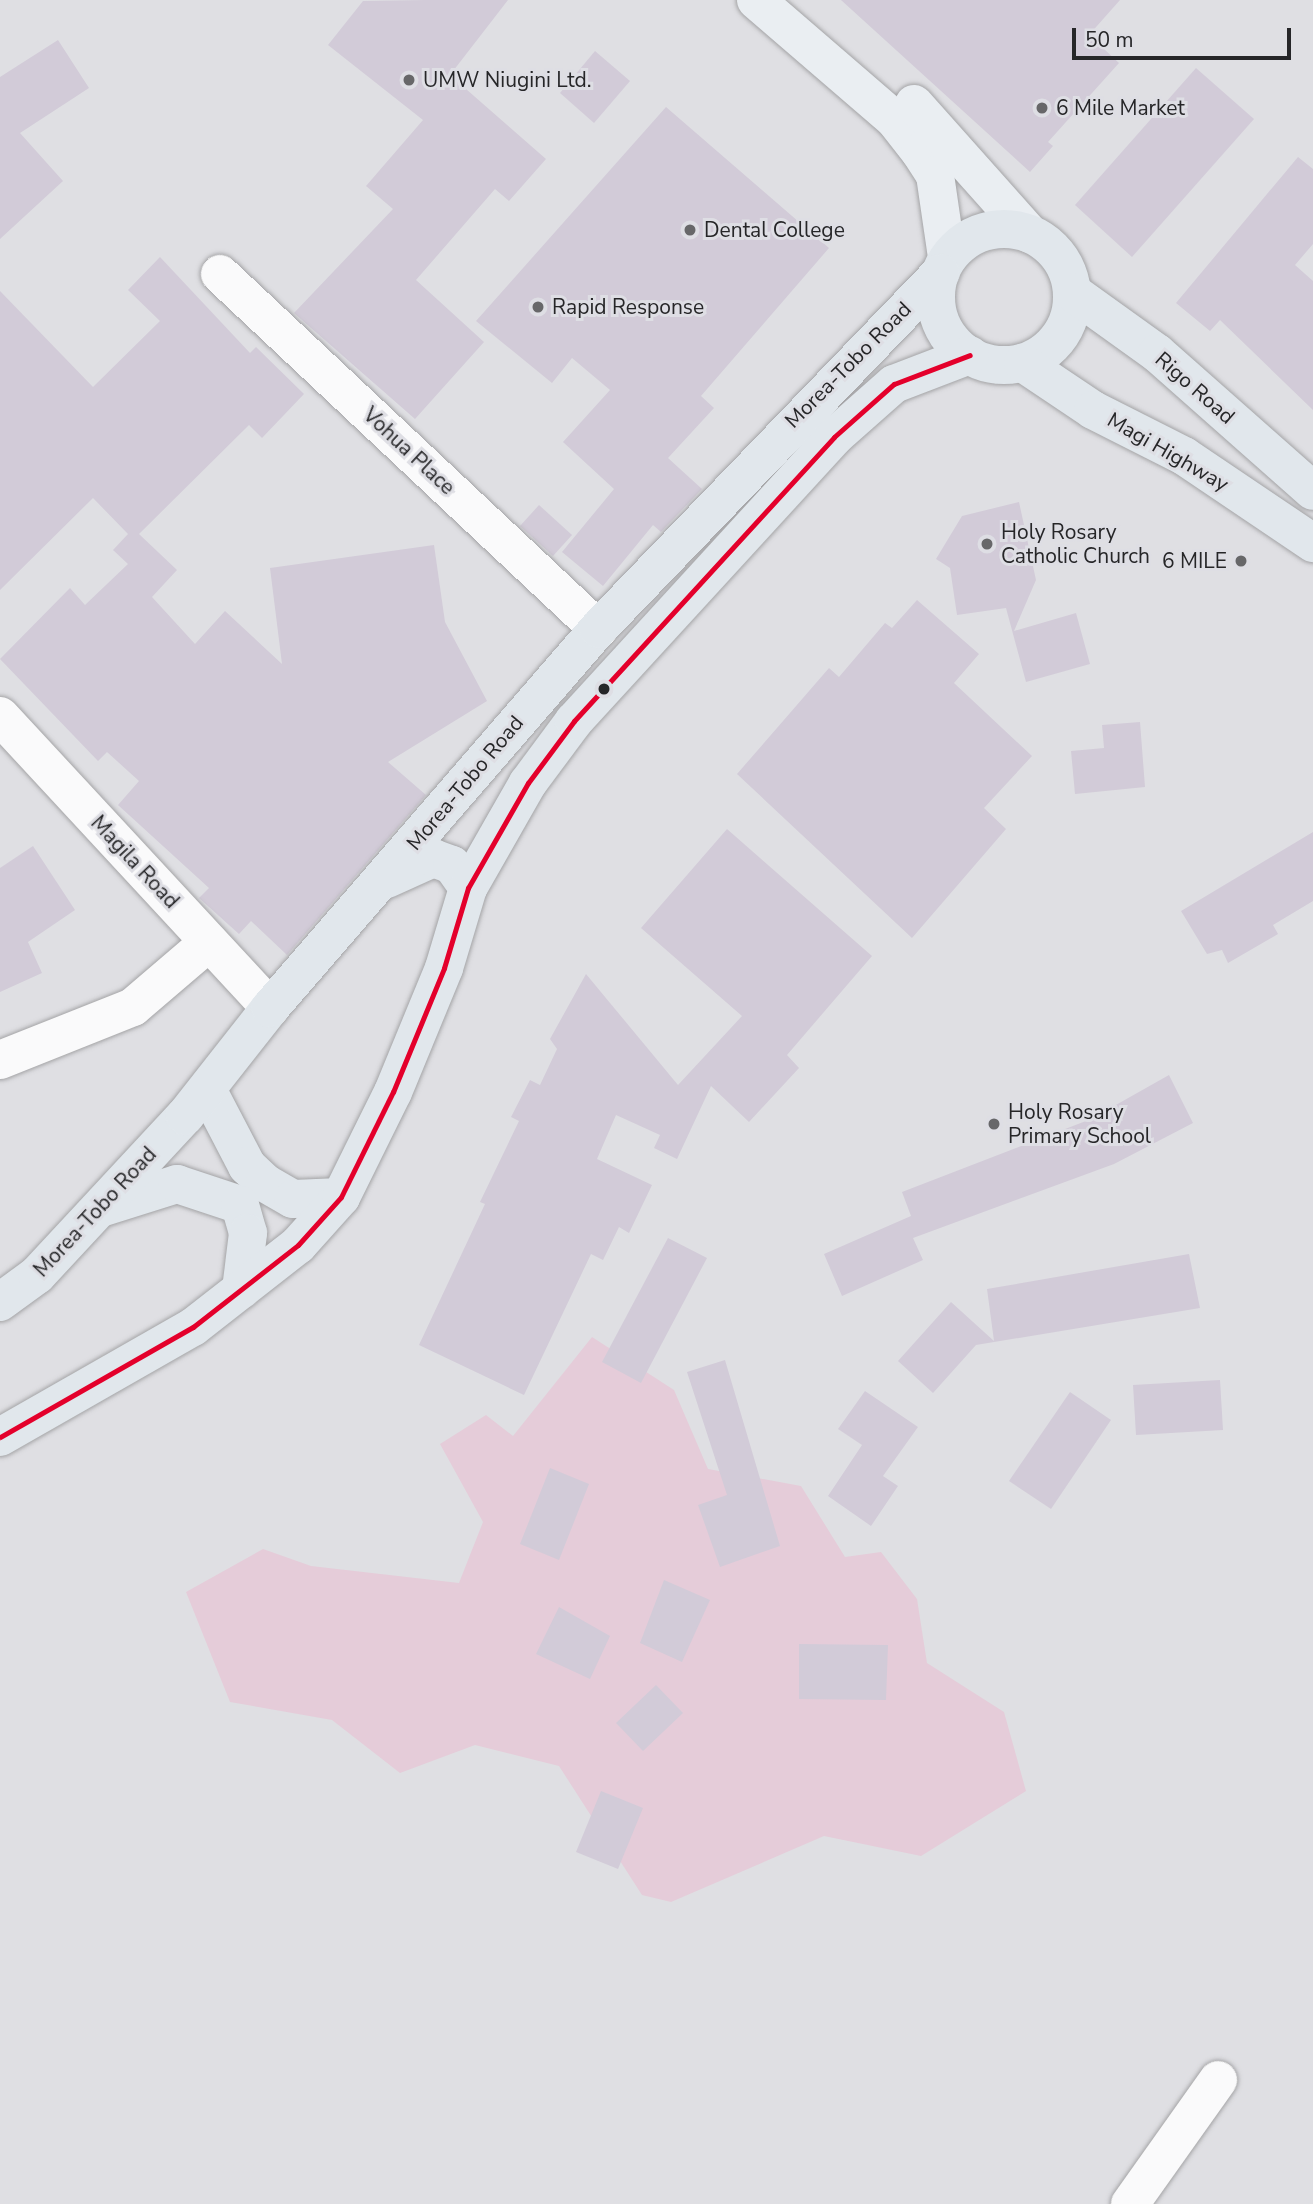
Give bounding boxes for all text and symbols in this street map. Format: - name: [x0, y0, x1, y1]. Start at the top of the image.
- scale bar: [1075, 14, 1294, 58]
- text: 50 m: [1085, 26, 1134, 54]
- place label: UMW Niugini Ltd.: [423, 67, 591, 93]
- marker: UMW Niugini Ltd.: [401, 72, 417, 88]
- place label: 6 Mile Market: [1056, 95, 1185, 121]
- marker: 6 Mile Market: [1034, 100, 1050, 116]
- place label: Dental College: [704, 217, 845, 243]
- marker: Dental College: [682, 222, 698, 238]
- place label: Rapid Response: [552, 294, 704, 320]
- street label: Morea-Tobo Road: [780, 297, 916, 433]
- marker: Rapid Response: [530, 299, 546, 315]
- street label: Rigo Road: [1150, 347, 1240, 429]
- street label: Vohua Place: [358, 402, 460, 500]
- street label: Magi Highway: [1103, 407, 1233, 497]
- place label: Holy Rosary Catholic Church: [1001, 519, 1150, 569]
- marker: Holy Rosary Catholic Church: [979, 536, 995, 552]
- place label: 6 MILE: [1162, 548, 1227, 574]
- marker: 6 MILE: [1233, 553, 1249, 569]
- unlabelled marker: [597, 682, 611, 696]
- street label: Morea-Tobo Road: [401, 711, 529, 855]
- street label: Magila Road: [86, 810, 184, 914]
- place label: Holy Rosary Primary School: [1008, 1099, 1151, 1149]
- marker: Holy Rosary Primary School: [986, 1116, 1002, 1132]
- street label: Morea-Tobo Road: [28, 1142, 162, 1282]

